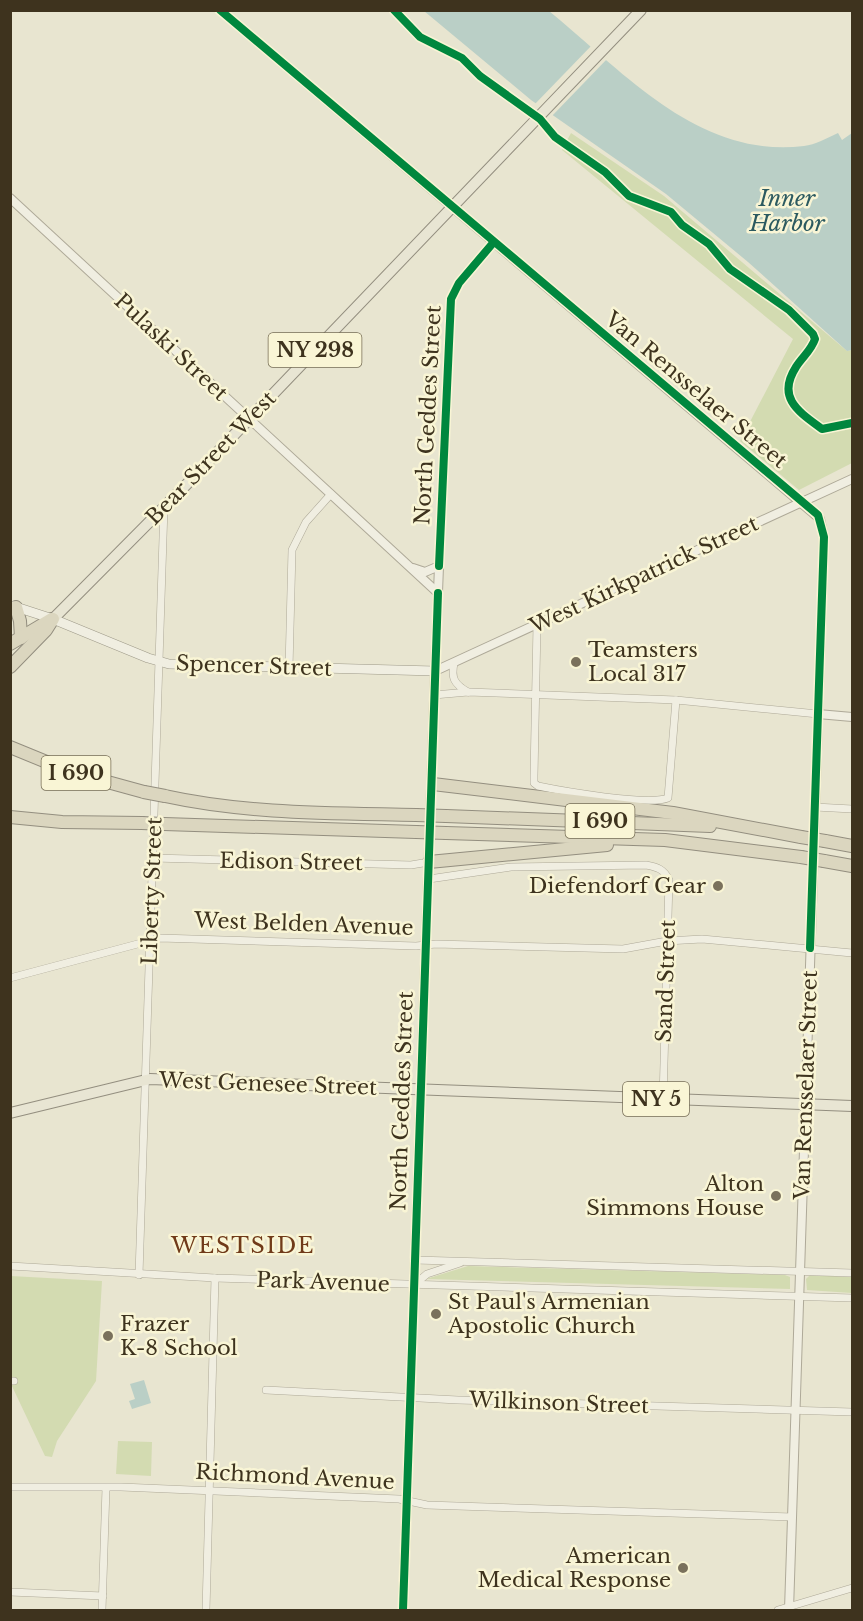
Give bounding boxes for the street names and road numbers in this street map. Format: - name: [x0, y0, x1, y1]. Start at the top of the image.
- street label: Pulaski Street: [109, 288, 233, 406]
- street label: North Geddes Street: [409, 304, 447, 525]
- street label: Van Rensselaer Street: [599, 306, 792, 474]
- road number: NY 298: [268, 333, 362, 367]
- street label: Bear Street West: [140, 386, 282, 530]
- street label: West Kirkpatrick Street: [525, 511, 762, 640]
- street label: Spencer Street: [176, 650, 333, 682]
- road number: I 690: [42, 756, 110, 790]
- road number: I 690: [566, 804, 634, 838]
- street label: Liberty Street: [136, 816, 168, 965]
- street label: Edison Street: [219, 848, 363, 876]
- street label: West Belden Avenue: [193, 907, 414, 941]
- street label: Sand Street: [651, 919, 681, 1043]
- street label: Van Rensselaer Street: [789, 970, 823, 1201]
- street label: North Geddes Street: [385, 991, 419, 1211]
- street label: West Genesee Street: [158, 1067, 378, 1101]
- road number: NY 5: [623, 1082, 689, 1116]
- street label: Park Avenue: [256, 1267, 390, 1297]
- street label: Wilkinson Street: [468, 1387, 649, 1419]
- street label: Richmond Avenue: [195, 1459, 395, 1495]

